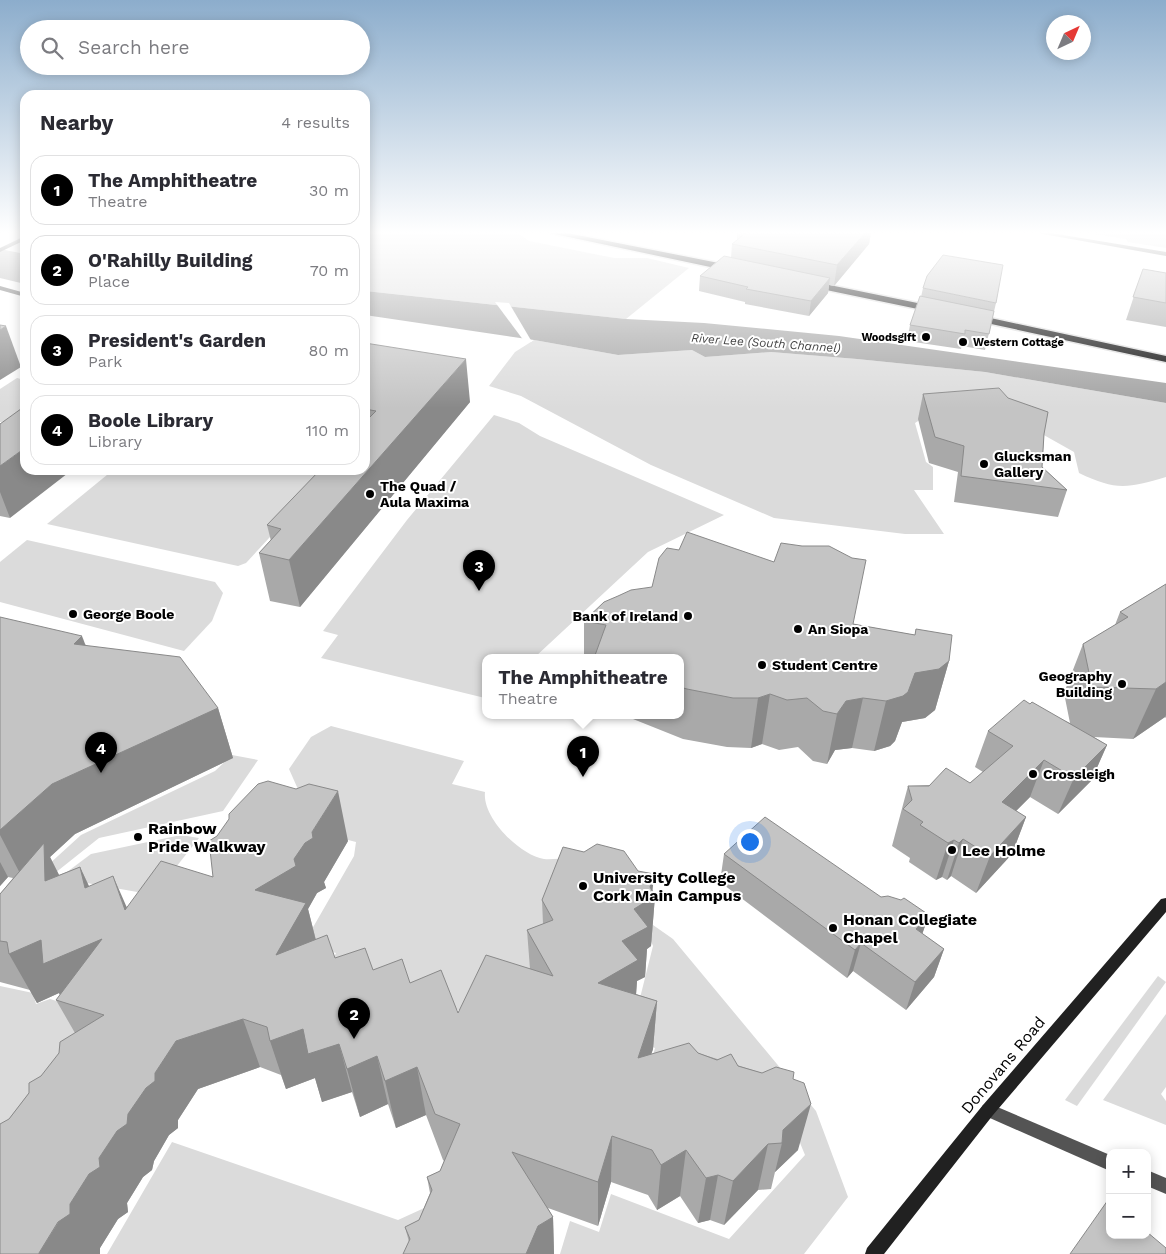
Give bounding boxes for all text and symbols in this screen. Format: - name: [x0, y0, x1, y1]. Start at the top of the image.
- north arrow: [1046, 15, 1091, 60]
- search box: [20, 20, 370, 75]
- icon: search: [38, 34, 66, 62]
- text: Search here: [78, 36, 189, 59]
- text: Nearby: [40, 110, 113, 135]
- text: 4 results: [281, 113, 350, 132]
- text: The Amphitheatre: [88, 169, 257, 192]
- text: 1: [54, 181, 60, 200]
- text: 30 m: [309, 181, 349, 200]
- text: Theatre: [88, 192, 147, 211]
- text: O'Rahilly Building: [88, 249, 252, 272]
- text: 2: [52, 261, 62, 280]
- text: 70 m: [310, 261, 349, 280]
- text: Place: [88, 272, 130, 291]
- text: President's Garden: [88, 329, 266, 352]
- water label: River Lee (South Channel): [691, 331, 841, 355]
- place label: Woodsgift: [861, 331, 916, 344]
- marker: Woodsgift: [920, 331, 932, 343]
- marker: Western Cottage: [957, 336, 969, 348]
- place label: Western Cottage: [973, 336, 1064, 349]
- text: 3: [52, 341, 62, 360]
- text: 80 m: [308, 341, 349, 360]
- text: Park: [88, 352, 122, 371]
- text: Boole Library: [88, 409, 213, 432]
- text: 4: [52, 421, 62, 440]
- text: 110 m: [306, 421, 349, 440]
- text: Library: [88, 432, 142, 451]
- place label: Glucksman Gallery: [994, 448, 1071, 480]
- marker: Glucksman Gallery: [978, 458, 990, 470]
- place label: The Quad / Aula Maxima: [380, 478, 470, 510]
- marker: The Quad / Aula Maxima: [364, 488, 376, 500]
- pin: 3: [463, 550, 495, 591]
- place label: George Boole: [83, 606, 174, 622]
- marker: George Boole: [67, 608, 79, 620]
- place label: Bank of Ireland: [572, 608, 678, 624]
- marker: Bank of Ireland: [682, 610, 694, 622]
- place label: An Siopa: [808, 621, 869, 637]
- marker: An Siopa: [792, 623, 804, 635]
- popup: [482, 654, 684, 719]
- place label: Student Centre: [772, 657, 878, 673]
- marker: Student Centre: [756, 659, 768, 671]
- text: The Amphitheatre: [498, 666, 668, 689]
- place label: Geography Building: [1039, 668, 1112, 700]
- marker: Geography Building: [1116, 678, 1128, 690]
- text: Theatre: [498, 689, 558, 708]
- pin: 4: [85, 732, 117, 773]
- pin: 1: [567, 736, 599, 777]
- place label: Crossleigh: [1043, 766, 1115, 782]
- marker: Crossleigh: [1027, 768, 1039, 780]
- place label: Rainbow Pride Walkway: [148, 819, 267, 856]
- your location: [737, 829, 763, 855]
- marker: Rainbow Pride Walkway: [132, 831, 144, 843]
- place label: Lee Holme: [962, 841, 1046, 860]
- marker: Lee Holme: [946, 844, 958, 856]
- place label: University College Cork Main Campus: [593, 868, 742, 905]
- marker: University College Cork Main Campus: [577, 880, 589, 892]
- place label: Honan Collegiate Chapel: [843, 910, 977, 947]
- marker: Honan Collegiate Chapel: [827, 922, 839, 934]
- pin: 2: [338, 998, 370, 1039]
- street label: Donovans Road: [957, 1013, 1049, 1117]
- map controls: [1106, 1149, 1151, 1239]
- button: +: [1106, 1149, 1151, 1194]
- button: −: [1106, 1194, 1151, 1239]

